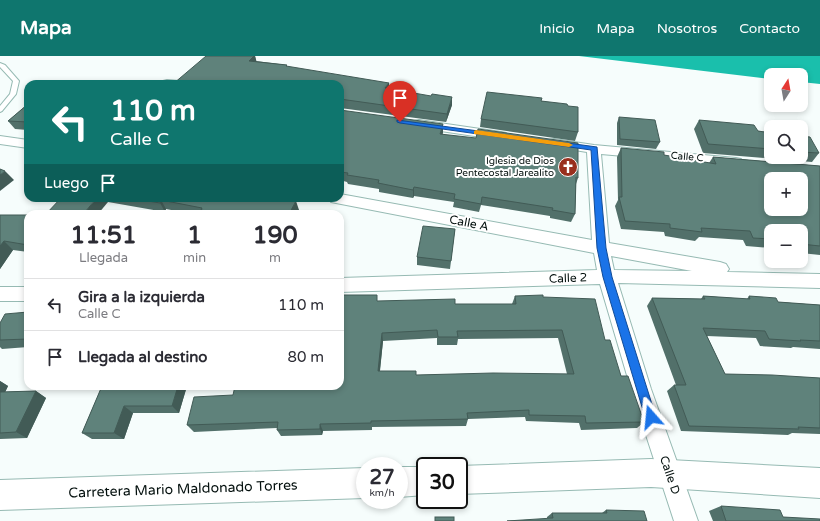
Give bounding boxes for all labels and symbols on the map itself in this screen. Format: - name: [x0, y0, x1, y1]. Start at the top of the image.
- north arrow: [764, 68, 808, 112]
- pin: [383, 81, 417, 122]
- street label: Calle C: [670, 150, 704, 164]
- place label: Iglesia de Dios Pentecostal Jarealito: [456, 155, 554, 179]
- church icon: Iglesia de Dios Pentecostal Jarealito: [557, 156, 579, 178]
- street label: Calle A: [448, 212, 490, 234]
- street label: Calle 2: [549, 270, 587, 286]
- position arrow: [630, 396, 672, 438]
- street label: Calle D: [657, 454, 683, 496]
- speed limit sign: 30: [416, 457, 468, 509]
- street label: Carretera Mario Maldonado Torres: [68, 476, 298, 501]

